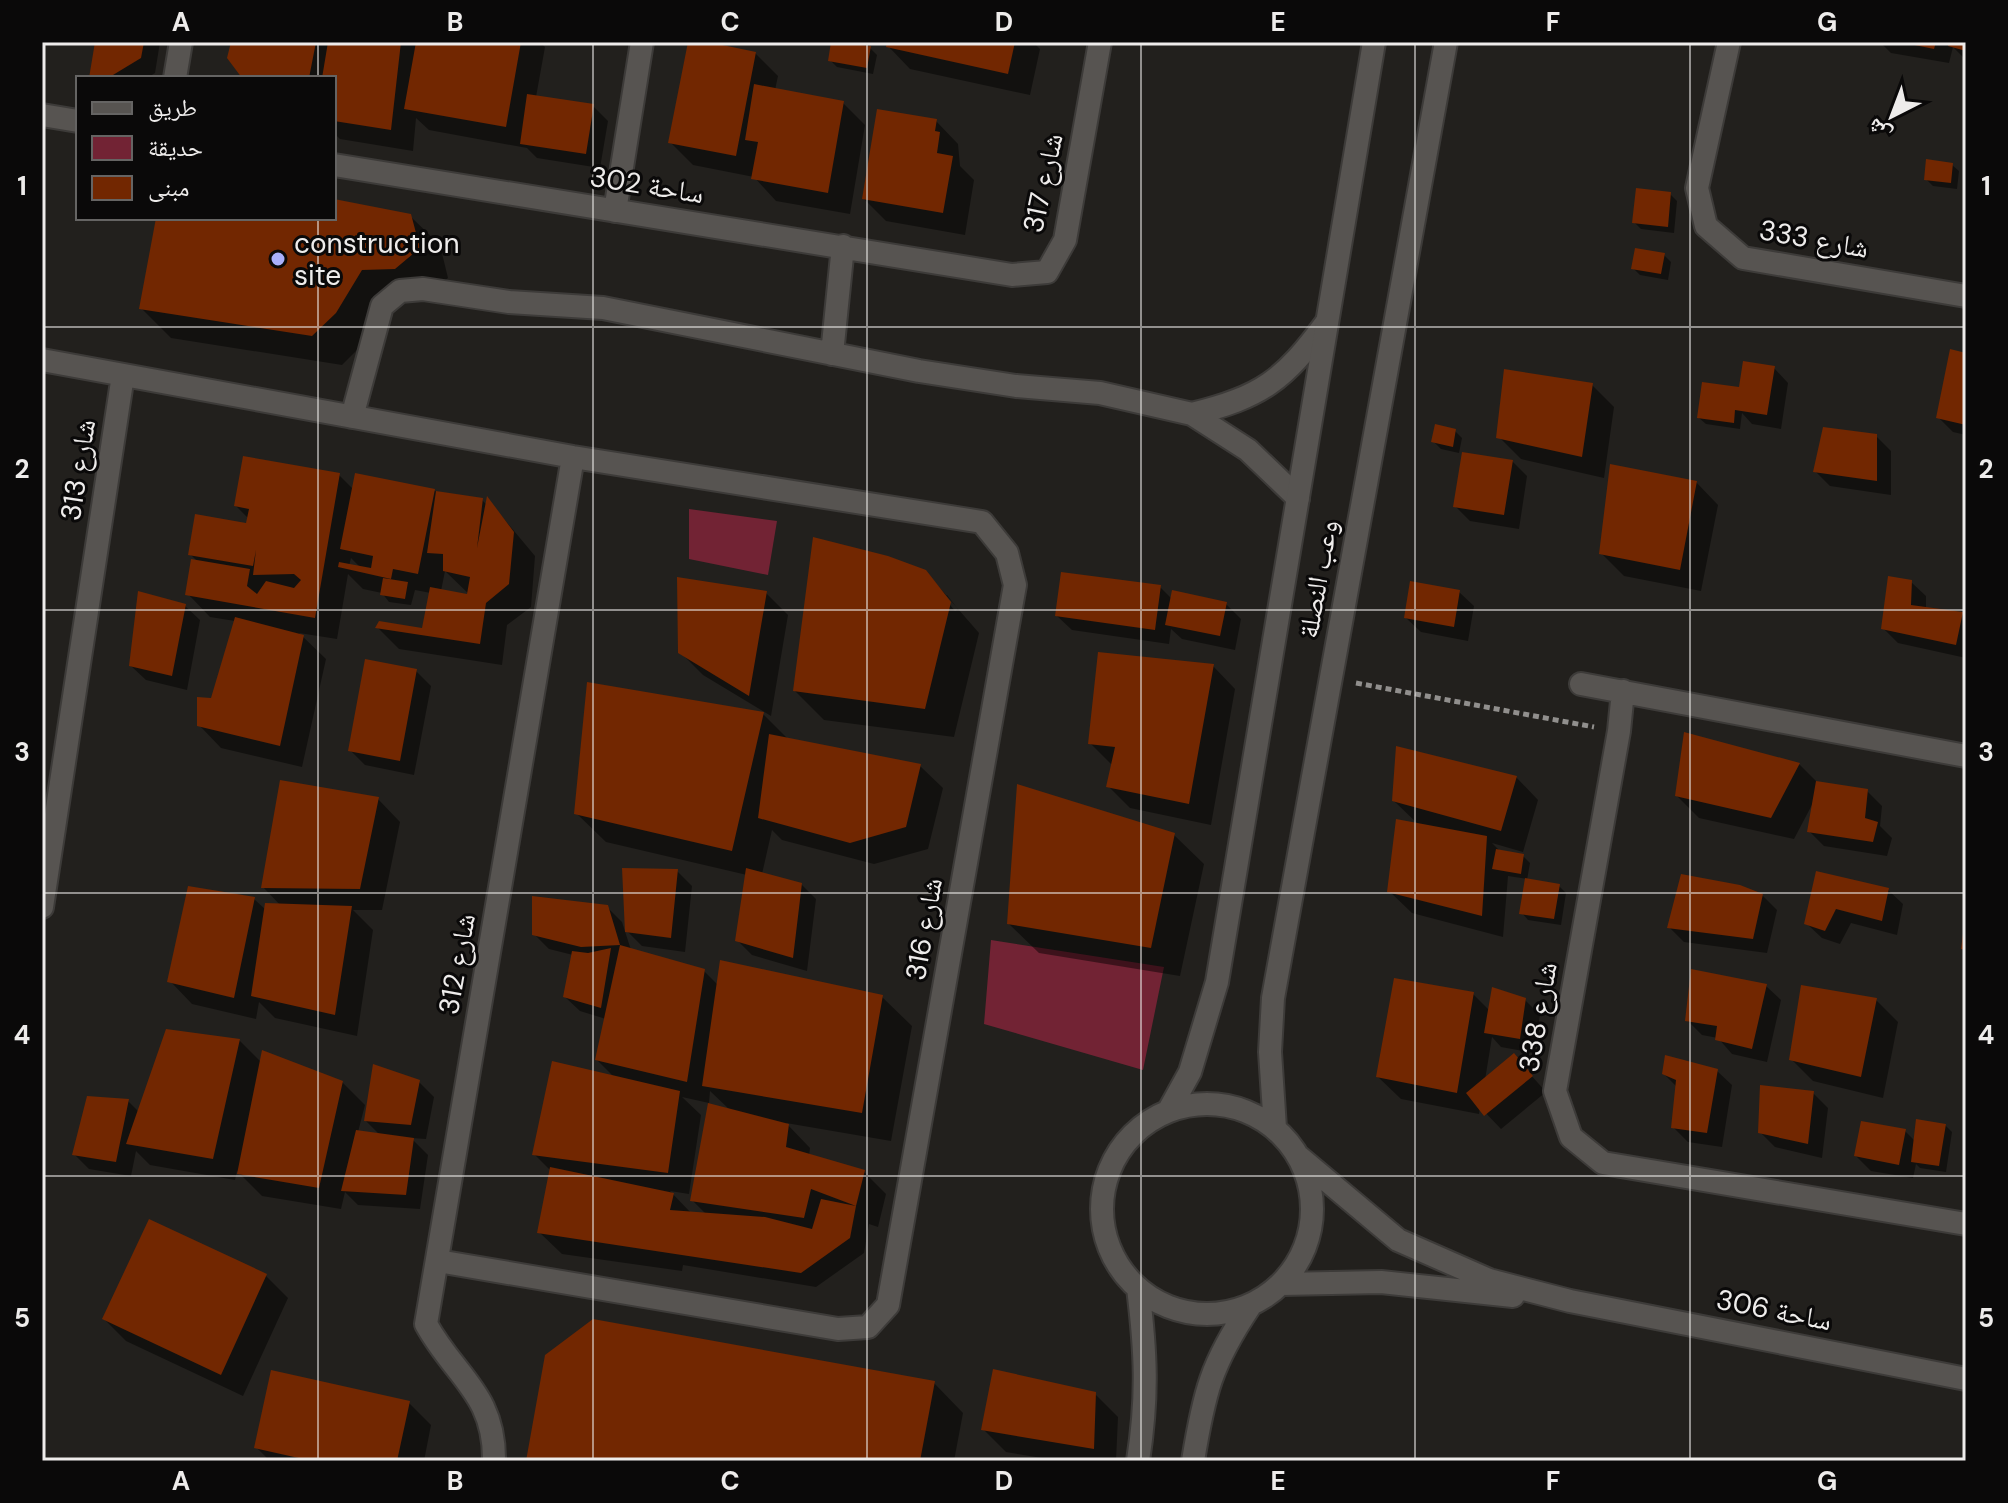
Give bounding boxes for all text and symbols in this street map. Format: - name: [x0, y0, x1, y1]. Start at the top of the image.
- text: A: [172, 5, 190, 39]
- text: B: [447, 5, 463, 39]
- text: C: [720, 5, 740, 39]
- text: D: [995, 5, 1013, 39]
- text: E: [1270, 5, 1286, 39]
- text: F: [1546, 5, 1560, 39]
- text: G: [1817, 5, 1837, 39]
- legend: [76, 76, 336, 220]
- north arrow: [1852, 76, 1932, 156]
- text: طريق: [148, 92, 197, 123]
- text: ش: [1861, 112, 1897, 149]
- street label: شارع 317: [1014, 130, 1072, 236]
- text: حديقة: [148, 132, 203, 163]
- street label: ساحة 302: [587, 158, 707, 212]
- text: 1: [17, 169, 27, 203]
- text: 1: [1981, 169, 1991, 203]
- text: مبنى: [148, 172, 189, 203]
- street label: شارع 333: [1756, 211, 1872, 267]
- place label: construction site: [294, 225, 460, 294]
- marker: construction site: [269, 250, 287, 268]
- street label: شارع 313: [52, 417, 104, 523]
- text: 2: [14, 452, 30, 486]
- text: 2: [1978, 452, 1994, 486]
- street label: وعب النصلة: [1289, 517, 1347, 641]
- text: 3: [14, 735, 30, 769]
- text: 3: [1978, 735, 1994, 769]
- street label: شارع 316: [897, 875, 951, 983]
- street label: شارع 312: [430, 911, 484, 1017]
- street label: شارع 338: [1510, 959, 1566, 1075]
- text: 4: [14, 1018, 30, 1052]
- text: 4: [1978, 1018, 1994, 1052]
- street label: ساحة 306: [1713, 1281, 1835, 1339]
- text: 5: [14, 1301, 30, 1335]
- text: 5: [1978, 1301, 1994, 1335]
- text: A: [172, 1464, 190, 1498]
- text: B: [447, 1464, 463, 1498]
- text: C: [720, 1464, 740, 1498]
- text: D: [995, 1464, 1013, 1498]
- text: E: [1270, 1464, 1286, 1498]
- text: F: [1546, 1464, 1560, 1498]
- text: G: [1817, 1464, 1837, 1498]

